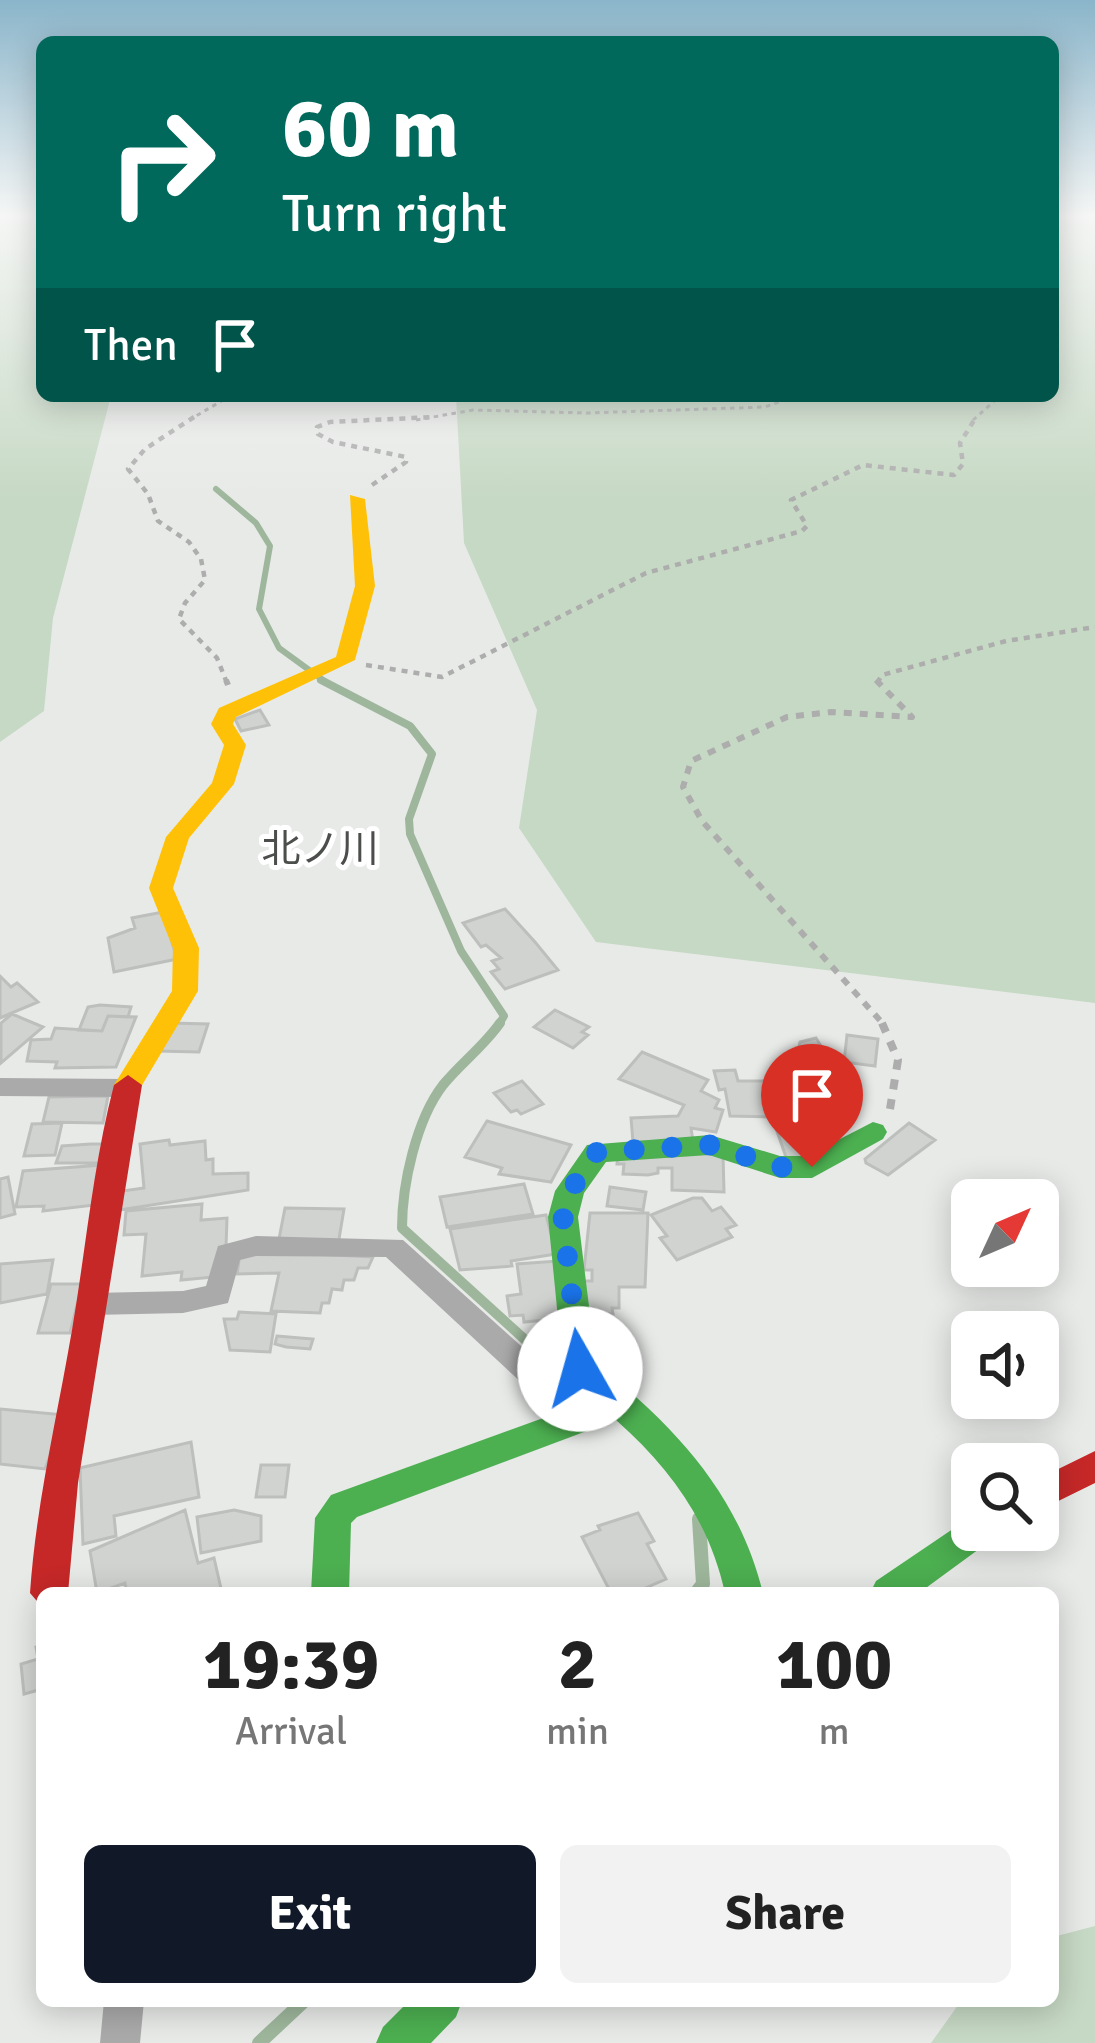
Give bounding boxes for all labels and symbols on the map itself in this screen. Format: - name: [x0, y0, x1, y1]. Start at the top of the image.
- district label: 北ノ川: [261, 825, 379, 873]
- pin: [761, 1044, 863, 1167]
- north arrow: [951, 1179, 1059, 1287]
- position arrow: [517, 1306, 643, 1432]

